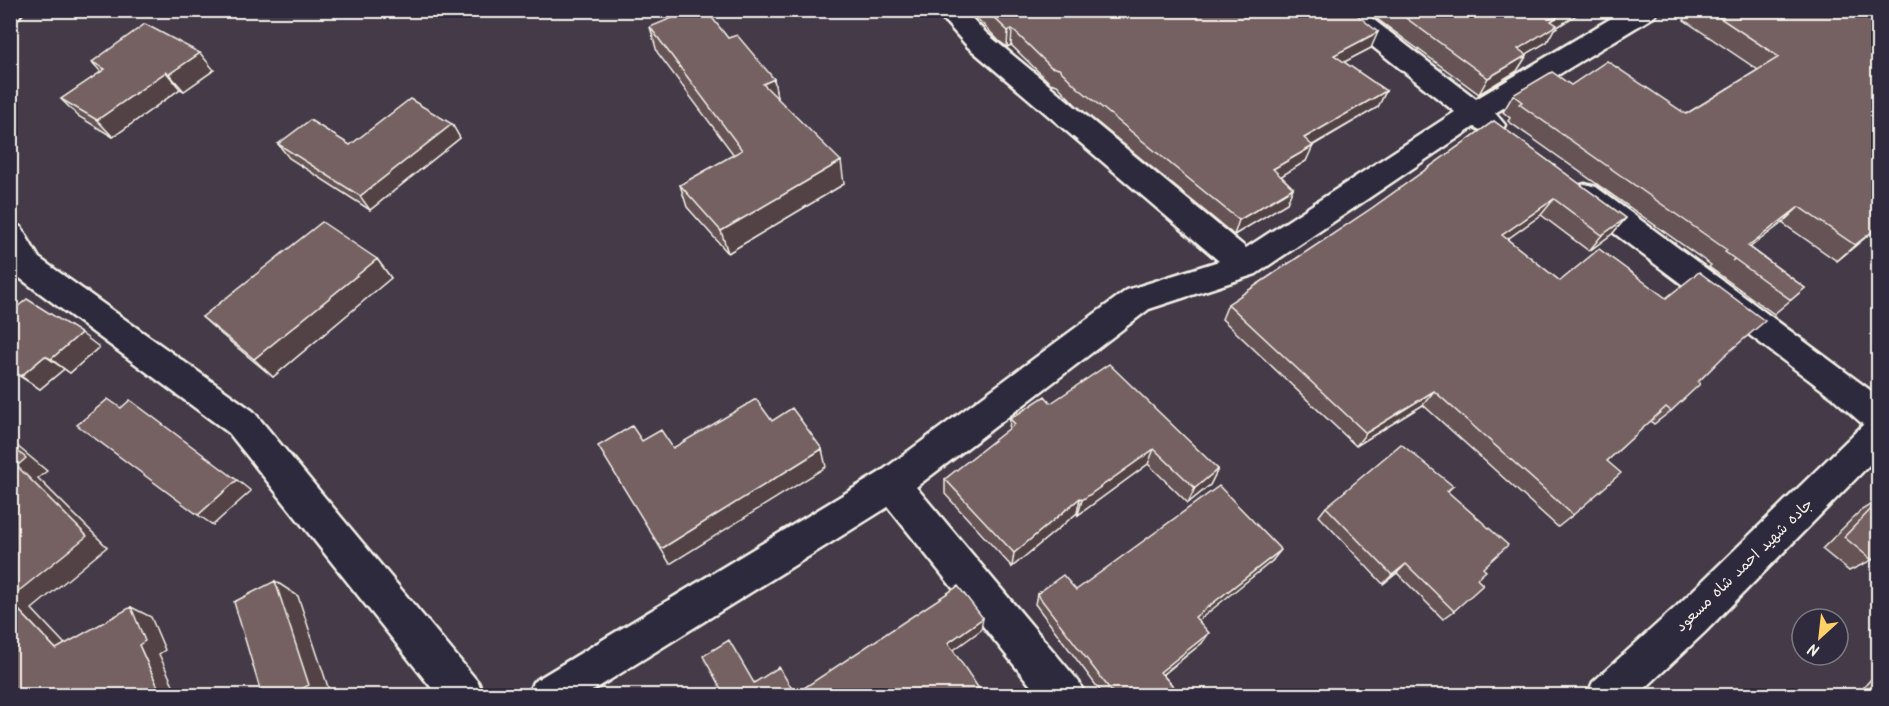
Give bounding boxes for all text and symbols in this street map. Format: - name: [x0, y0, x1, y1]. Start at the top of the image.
- street label: جاده شهيد احمد شاه مسعود: [1670, 493, 1819, 638]
- north arrow: [1790, 607, 1850, 667]
- text: N: [1804, 636, 1824, 662]

